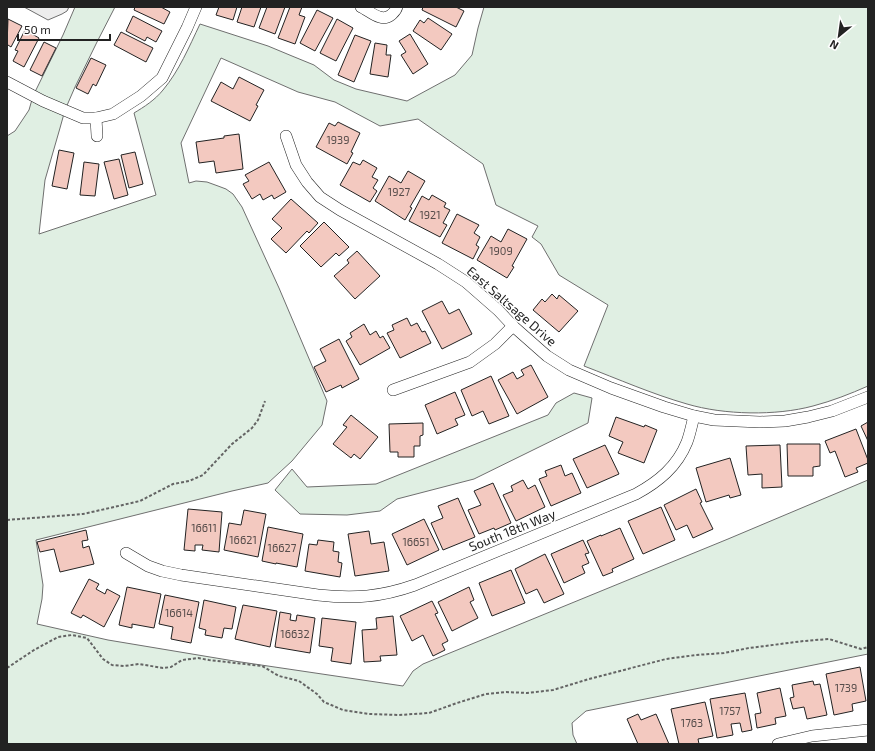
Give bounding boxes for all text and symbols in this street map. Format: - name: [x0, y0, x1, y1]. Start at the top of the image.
- scale bar: [18, 16, 110, 42]
- north arrow: [819, 16, 859, 56]
- text: 50 m: [24, 22, 51, 36]
- text: N: [827, 38, 841, 53]
- house number: 1939: [326, 133, 350, 146]
- house number: 1927: [388, 185, 411, 198]
- house number: 1921: [419, 208, 441, 221]
- house number: 1909: [489, 244, 513, 257]
- street label: East Saltsage Drive: [464, 263, 560, 349]
- street label: South 18th Way: [466, 505, 558, 555]
- house number: 16611: [191, 521, 217, 534]
- house number: 16621: [229, 533, 257, 546]
- house number: 16651: [402, 535, 430, 548]
- house number: 16627: [268, 541, 297, 554]
- house number: 16614: [165, 606, 193, 619]
- house number: 16632: [280, 627, 310, 640]
- house number: 1739: [835, 681, 857, 694]
- house number: 1757: [719, 704, 741, 717]
- house number: 1763: [681, 716, 703, 729]

